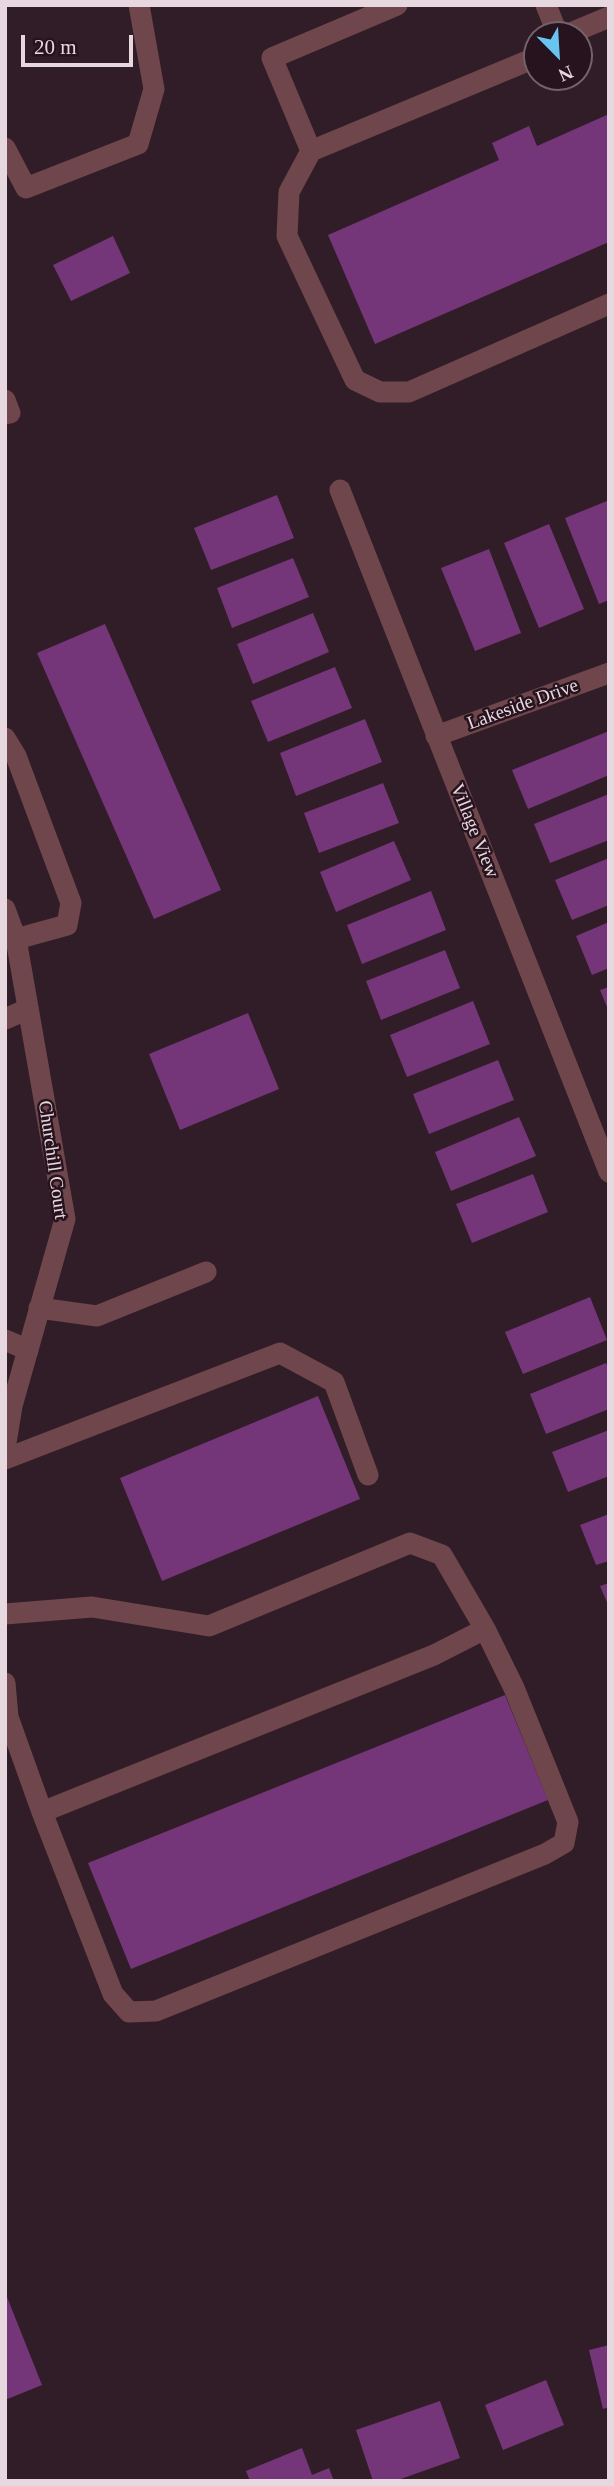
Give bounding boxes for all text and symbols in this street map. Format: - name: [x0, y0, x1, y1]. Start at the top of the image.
- scale bar: [24, 21, 136, 65]
- north arrow: [523, 21, 593, 91]
- text: 20 m: [34, 35, 77, 59]
- text: N: [555, 61, 576, 86]
- street label: Lakeside Drive: [464, 674, 582, 736]
- street label: Village View: [445, 781, 503, 881]
- street label: Churchill Court: [32, 1099, 72, 1221]

